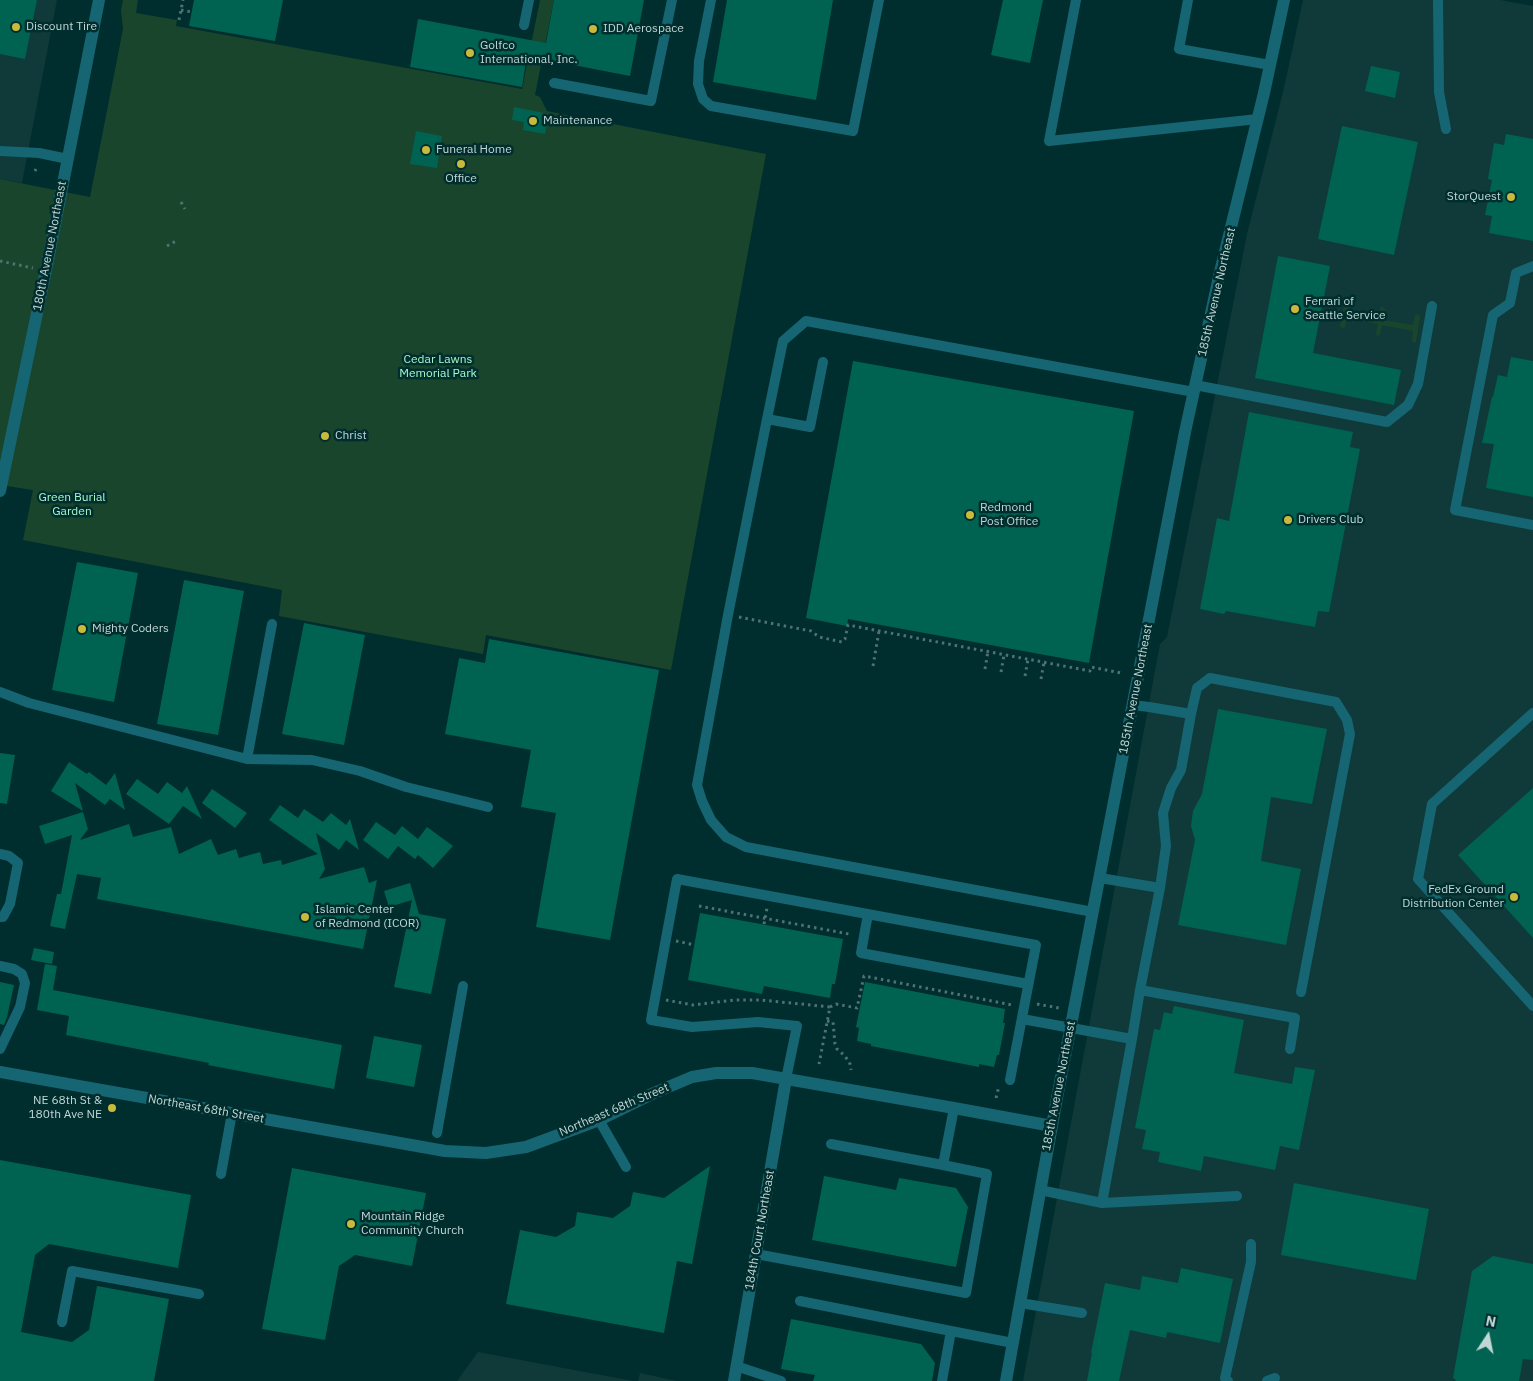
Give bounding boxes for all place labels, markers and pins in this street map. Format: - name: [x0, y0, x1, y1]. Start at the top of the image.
- place label: Discount Tire: [26, 20, 97, 34]
- marker: Discount Tire: [10, 21, 22, 33]
- place label: IDD Aerospace: [603, 22, 684, 36]
- marker: IDD Aerospace: [587, 23, 599, 35]
- place label: Golfco International, Inc.: [480, 39, 578, 67]
- marker: Golfco International, Inc.: [464, 47, 476, 59]
- place label: Maintenance: [543, 114, 612, 128]
- marker: Maintenance: [527, 115, 539, 127]
- place label: Funeral Home: [436, 143, 512, 157]
- marker: Funeral Home: [420, 144, 432, 156]
- marker: Office: [455, 158, 467, 170]
- place label: Office: [445, 172, 477, 186]
- place label: StorQuest: [1447, 190, 1501, 204]
- marker: StorQuest: [1505, 191, 1517, 203]
- place label: Ferrari of Seattle Service: [1305, 295, 1386, 323]
- marker: Ferrari of Seattle Service: [1289, 303, 1301, 315]
- place label: Christ: [335, 429, 367, 443]
- marker: Christ: [319, 430, 331, 442]
- place label: Redmond Post Office: [980, 501, 1038, 529]
- marker: Redmond Post Office: [964, 509, 976, 521]
- place label: Drivers Club: [1298, 513, 1363, 527]
- marker: Drivers Club: [1282, 514, 1294, 526]
- place label: Mighty Coders: [92, 622, 169, 636]
- marker: Mighty Coders: [76, 623, 88, 635]
- place label: FedEx Ground Distribution Center: [1402, 883, 1504, 911]
- marker: FedEx Ground Distribution Center: [1508, 891, 1520, 903]
- place label: Islamic Center of Redmond (ICOR): [315, 903, 420, 931]
- marker: Islamic Center of Redmond (ICOR): [299, 911, 311, 923]
- place label: NE 68th St & 180th Ave NE: [28, 1094, 102, 1122]
- marker: NE 68th St & 180th Ave NE: [106, 1102, 118, 1114]
- place label: Mountain Ridge Community Church: [361, 1210, 464, 1238]
- marker: Mountain Ridge Community Church: [345, 1218, 357, 1230]

